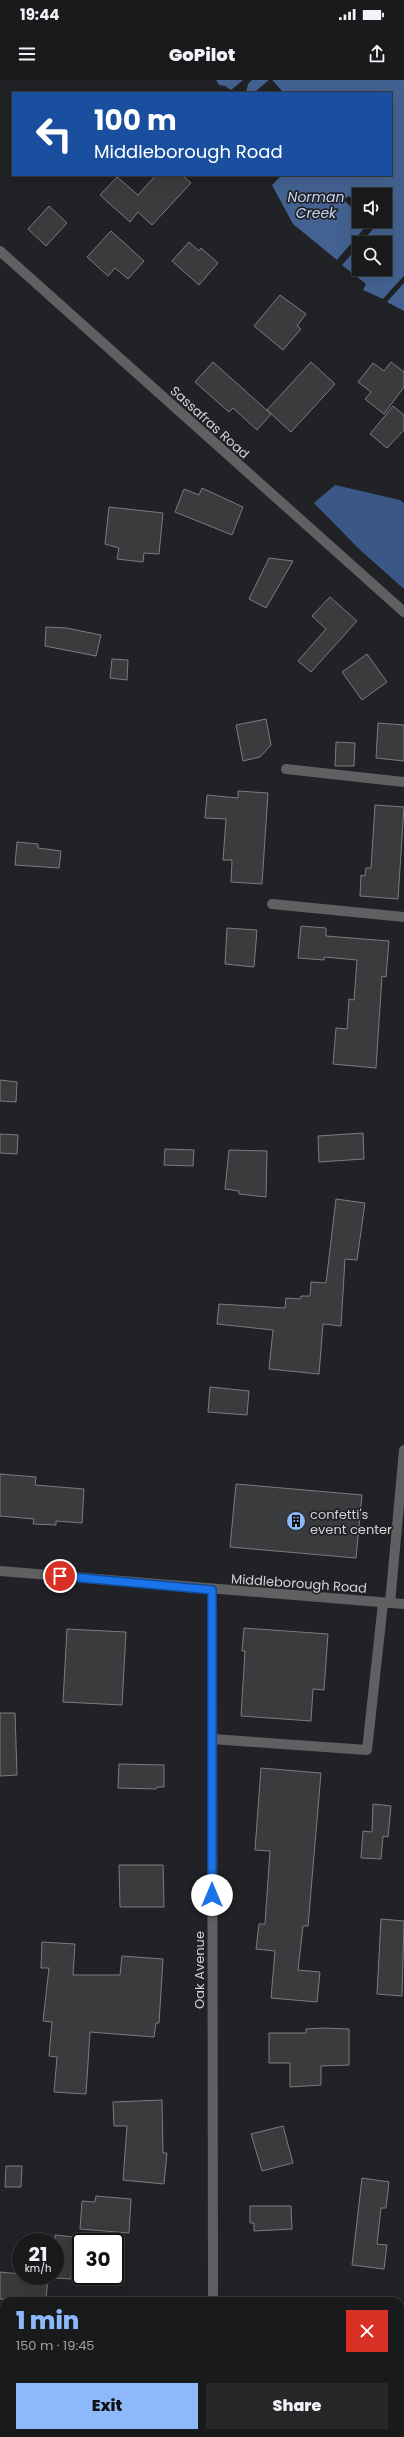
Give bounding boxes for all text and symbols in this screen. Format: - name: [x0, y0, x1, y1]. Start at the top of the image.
- text: 19:44: [20, 4, 59, 25]
- text: GoPilot: [169, 42, 235, 67]
- icon: menu: [16, 43, 38, 65]
- icon: share: [366, 43, 388, 65]
- text: 100 m: [94, 101, 177, 140]
- icon: left: [28, 108, 80, 160]
- text: Middleborough Road: [94, 139, 283, 164]
- water label: Norman Creek: [288, 187, 344, 223]
- map controls: [352, 188, 392, 276]
- button: sound: [352, 188, 392, 228]
- button: search: [352, 236, 392, 276]
- street label: Sassafras Road: [166, 382, 253, 463]
- place label: confetti's event center: [310, 1505, 392, 1539]
- building icon: confetti's event center: [285, 1510, 307, 1532]
- pin: [43, 1559, 77, 1593]
- icon: arrive: [49, 1565, 71, 1587]
- street label: Middleborough Road: [230, 1569, 368, 1598]
- position arrow: [191, 1874, 233, 1916]
- street label: Oak Avenue: [190, 1931, 209, 2009]
- speed limit sign: 30: [72, 2233, 124, 2285]
- text: 21: [29, 2240, 47, 2268]
- text: km/h: [25, 2261, 51, 2276]
- text: 1 min: [16, 2304, 79, 2337]
- button: close: [346, 2310, 388, 2352]
- text: 150 m · 19:45: [16, 2336, 95, 2355]
- button: Exit: [16, 2383, 198, 2429]
- button: Share: [206, 2383, 388, 2429]

